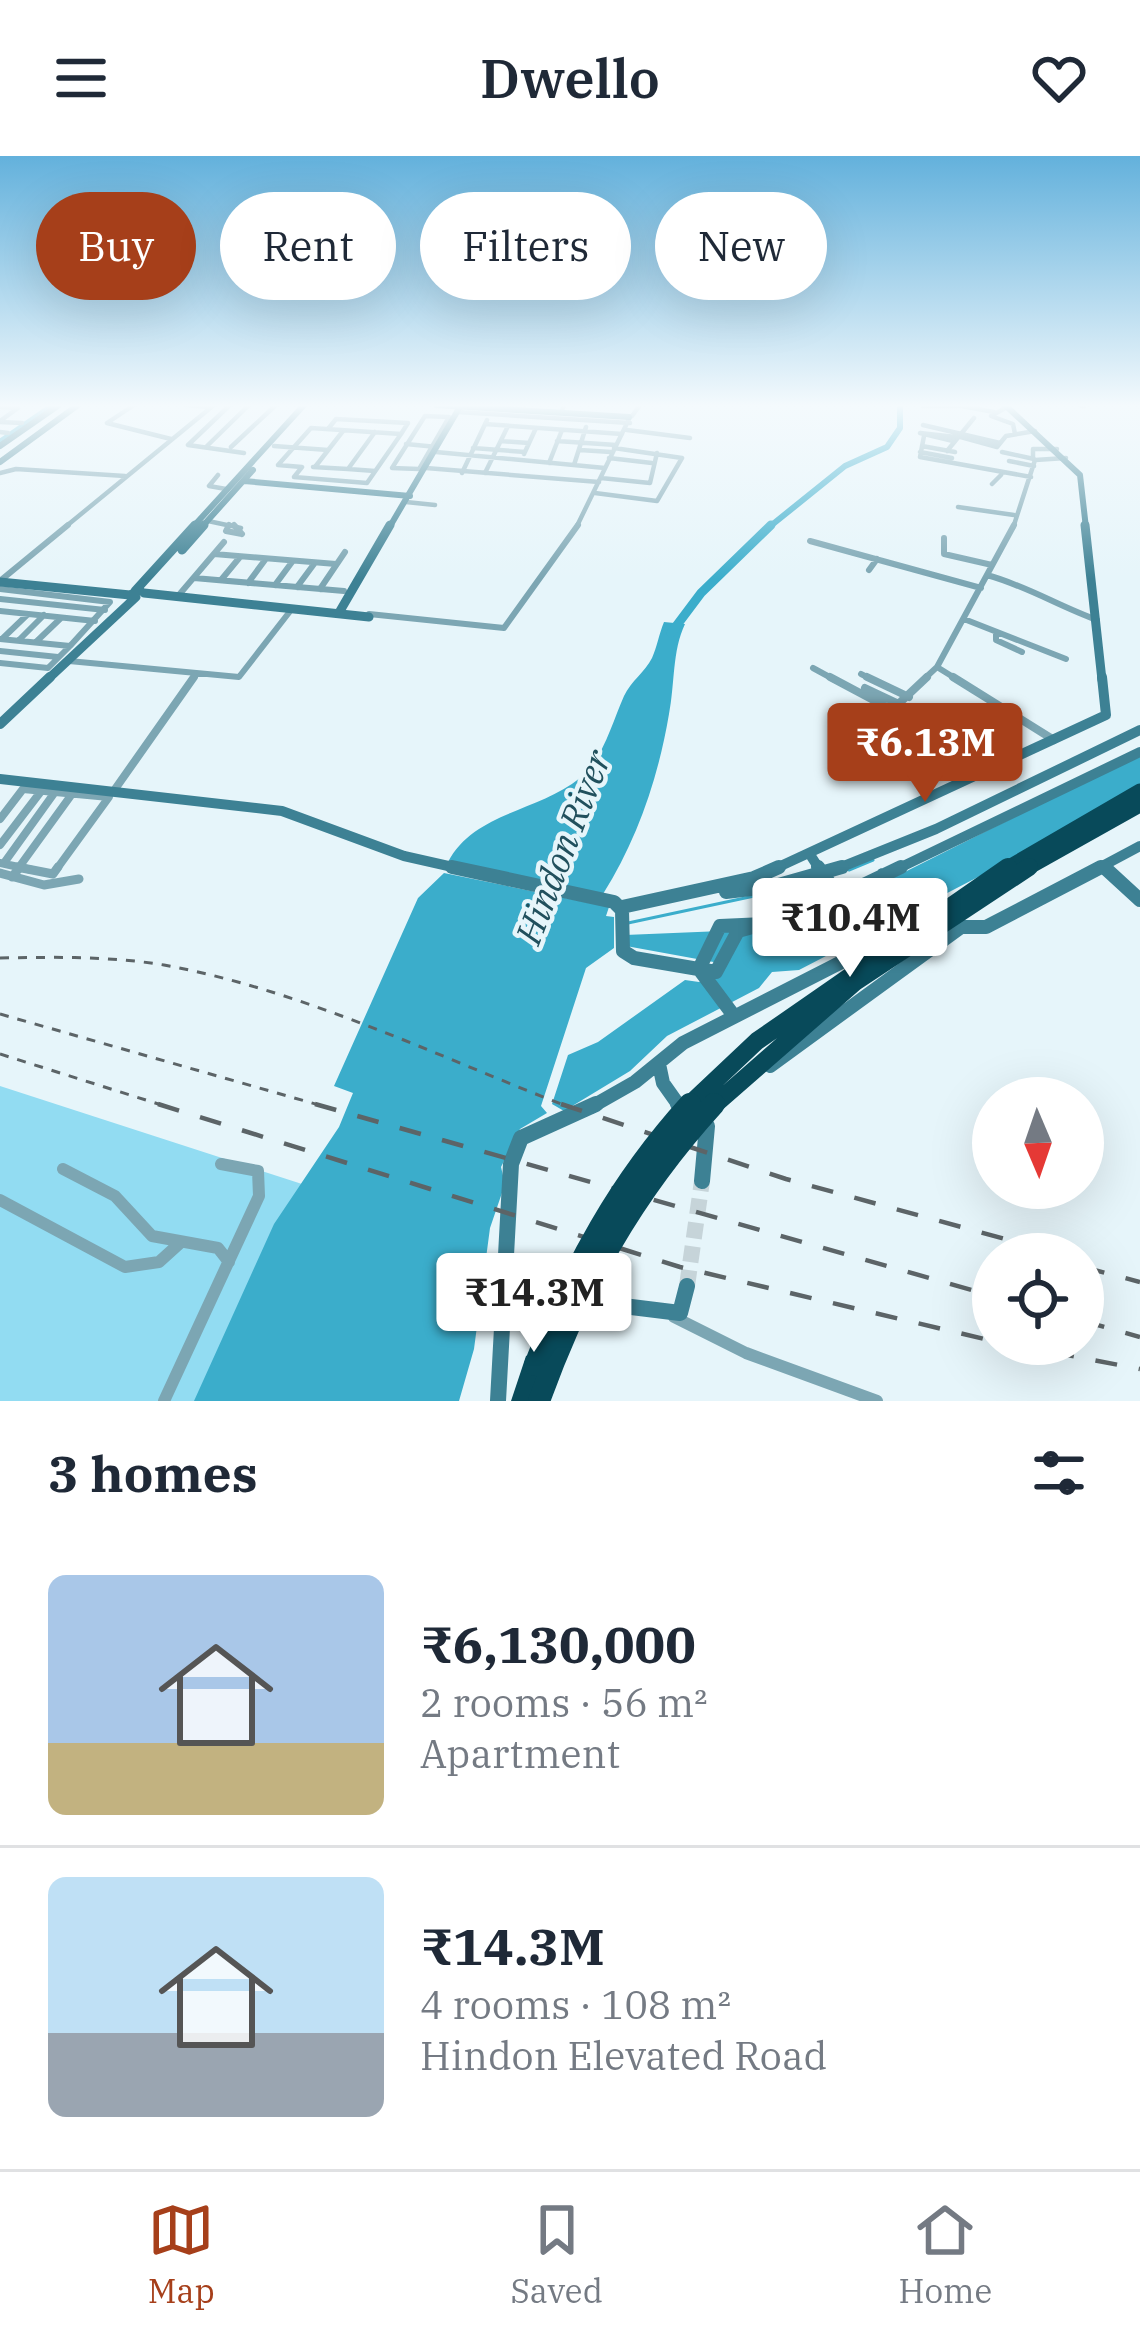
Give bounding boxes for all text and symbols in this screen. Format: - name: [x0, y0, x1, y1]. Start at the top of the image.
- text: Dwello: [480, 43, 660, 113]
- icon: menu: [48, 45, 114, 111]
- icon: heart: [1026, 45, 1092, 111]
- chip: Buy: [36, 192, 196, 300]
- chip: Rent: [220, 192, 396, 300]
- chip: Filters: [420, 192, 631, 300]
- chip: New: [655, 192, 827, 300]
- pin: ₹6.13M: [827, 703, 1023, 805]
- text: ₹6.13M: [854, 716, 996, 767]
- water label: Hindon River: [504, 742, 621, 951]
- pin: ₹10.4M: [752, 878, 948, 980]
- text: ₹10.4M: [779, 891, 921, 942]
- north arrow: [972, 1077, 1104, 1209]
- map controls: [972, 1077, 1104, 1365]
- button: locate: [972, 1233, 1104, 1365]
- pin: ₹14.3M: [436, 1253, 632, 1355]
- text: ₹14.3M: [463, 1266, 605, 1317]
- text: 3 homes: [48, 1440, 258, 1506]
- icon: filters: [1026, 1440, 1092, 1506]
- text: ₹6,130,000: [420, 1611, 696, 1677]
- icon: home: [144, 1623, 288, 1767]
- text: 2 rooms · 56 m²: [420, 1677, 708, 1728]
- text: Apartment: [420, 1728, 620, 1779]
- text: ₹14.3M: [420, 1913, 605, 1979]
- icon: home: [144, 1925, 288, 2069]
- text: 4 rooms · 108 m²: [420, 1979, 731, 2030]
- text: Hindon Elevated Road: [420, 2030, 827, 2081]
- tab: Map: [148, 2197, 215, 2312]
- tab: Saved: [510, 2197, 603, 2312]
- tab: Home: [898, 2197, 992, 2312]

